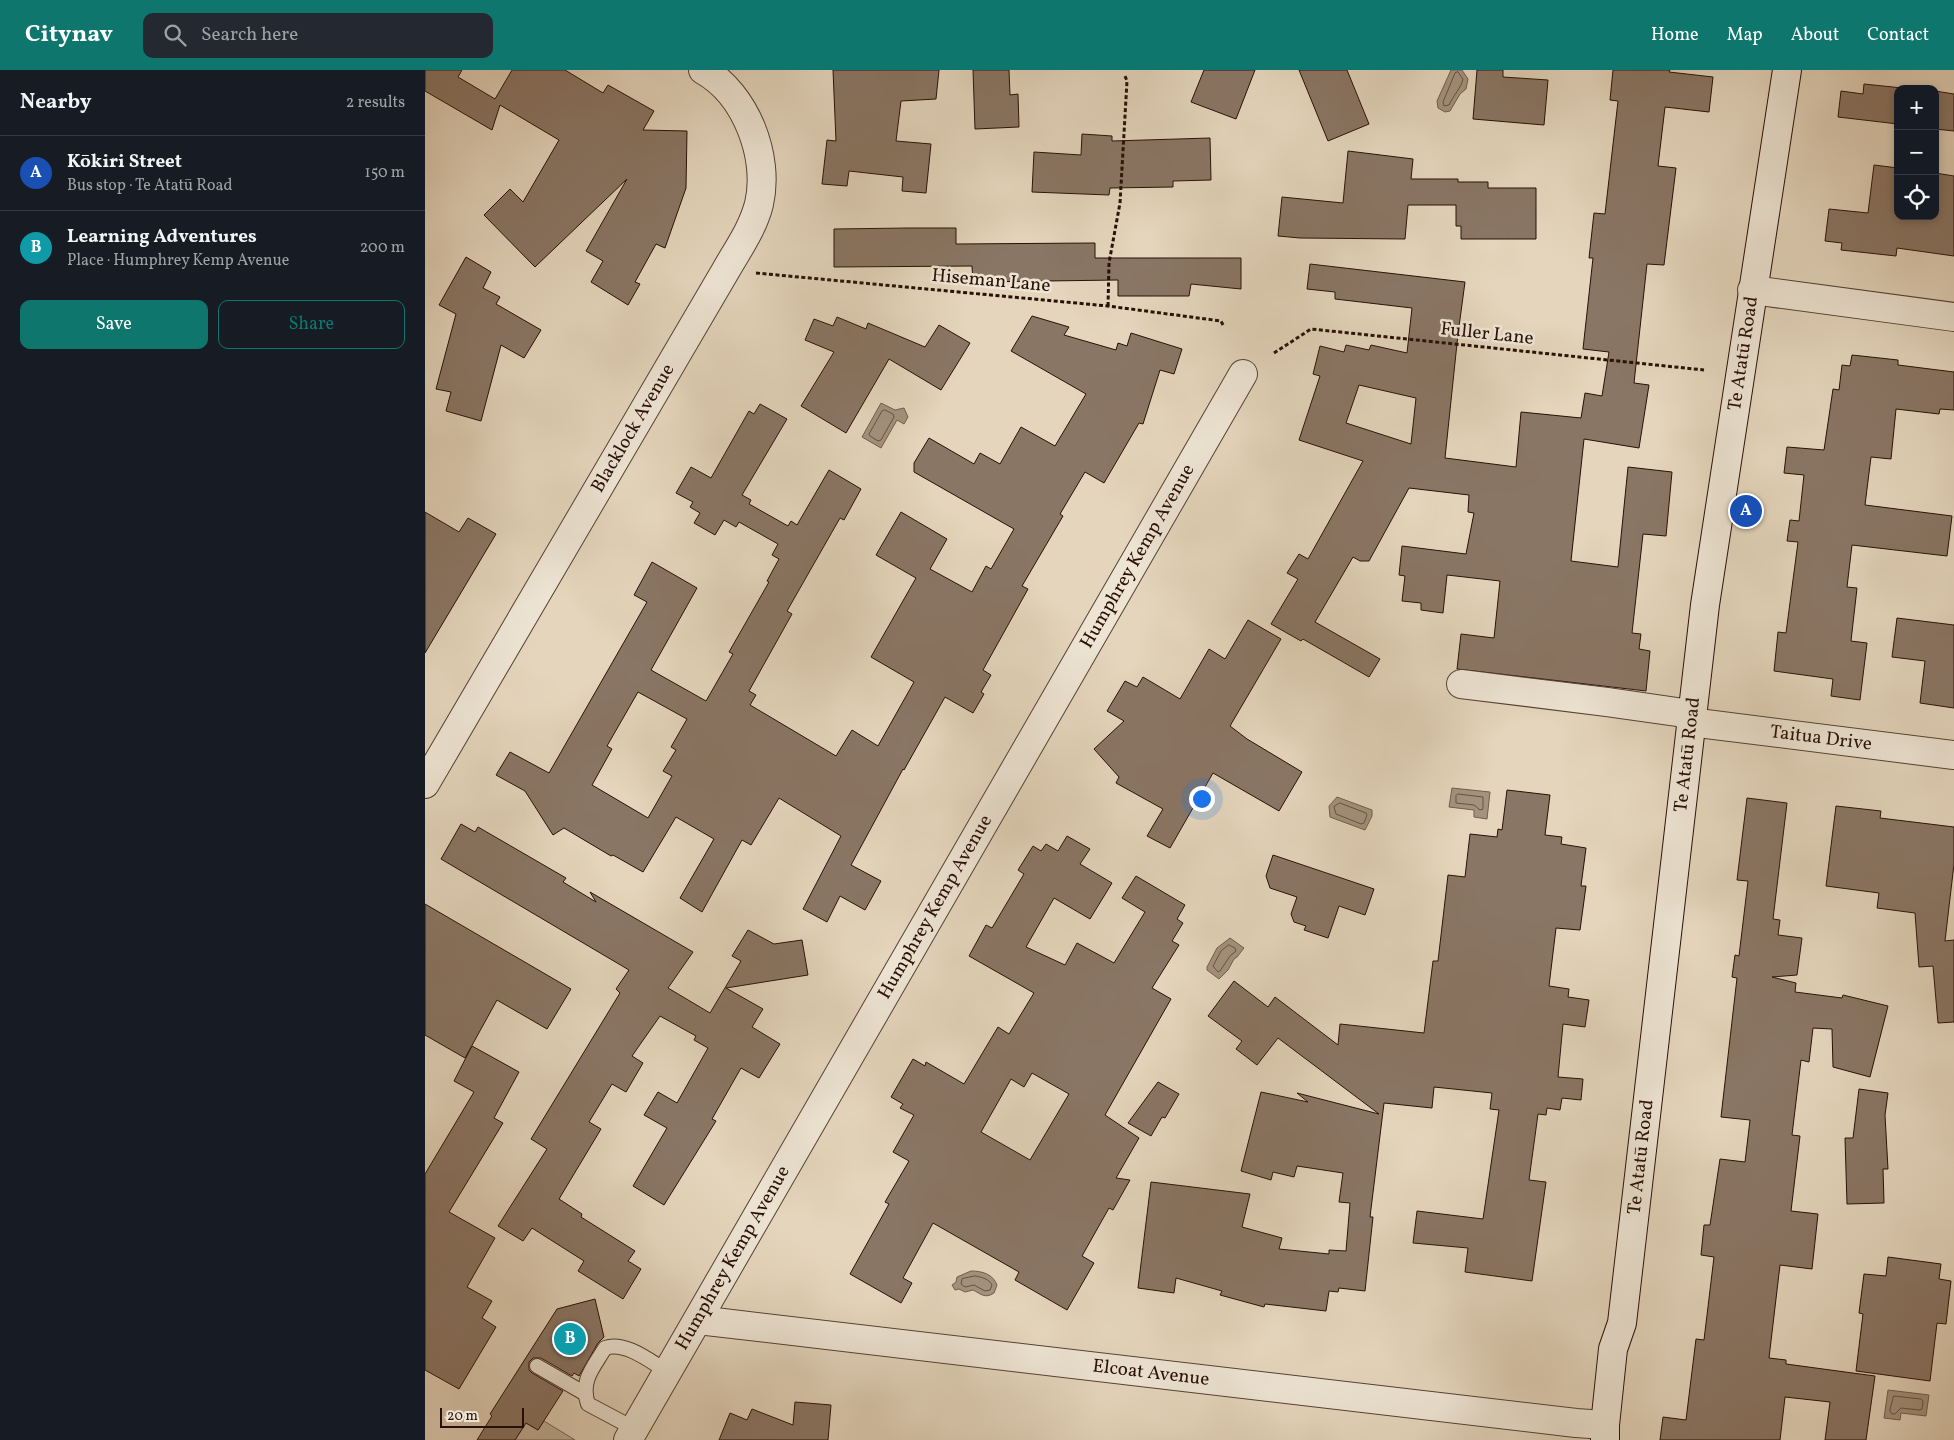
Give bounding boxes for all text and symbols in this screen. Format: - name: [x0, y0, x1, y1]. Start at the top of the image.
- search box: [143, 13, 493, 58]
- text: Citynav: [25, 18, 113, 52]
- icon: search: [161, 21, 189, 49]
- text: Search here: [201, 22, 298, 48]
- text: Home: [1651, 23, 1699, 48]
- text: Map: [1727, 23, 1763, 48]
- text: About: [1791, 23, 1839, 48]
- text: Contact: [1867, 23, 1929, 48]
- map controls: [1894, 85, 1939, 220]
- button: +: [1894, 85, 1939, 130]
- text: Nearby: [20, 88, 91, 117]
- text: 2 results: [346, 92, 405, 114]
- button: −: [1894, 130, 1939, 175]
- text: Kōkiri Street: [67, 149, 182, 175]
- text: A: [30, 162, 42, 184]
- text: 150 m: [364, 162, 405, 184]
- text: Bus stop · Te Atatū Road: [67, 175, 232, 197]
- button: locate: [1894, 175, 1939, 220]
- text: Learning Adventures: [67, 224, 257, 250]
- text: B: [31, 237, 41, 259]
- text: 200 m: [360, 237, 405, 259]
- text: Place · Humphrey Kemp Avenue: [67, 250, 289, 272]
- street label: Hiseman Lane: [931, 263, 1051, 299]
- street label: Te Atatū Road: [1722, 294, 1765, 413]
- button: Save: [20, 300, 208, 349]
- button: Share: [218, 300, 405, 349]
- street label: Fuller Lane: [1439, 316, 1535, 352]
- street label: Blacklock Avenue: [585, 359, 681, 498]
- street label: Humphrey Kemp Avenue: [1074, 459, 1201, 654]
- pin: A: [1730, 492, 1762, 530]
- street label: Te Atatū Road: [1668, 696, 1707, 814]
- street label: Taitua Drive: [1769, 719, 1873, 758]
- your location: [1189, 786, 1215, 812]
- street label: Humphrey Kemp Avenue: [872, 810, 999, 1004]
- street label: Te Atatū Road: [1622, 1098, 1661, 1216]
- street label: Humphrey Kemp Avenue: [669, 1161, 796, 1355]
- pin: B: [554, 1320, 586, 1358]
- street label: Elcoat Avenue: [1091, 1353, 1211, 1393]
- scale bar: [440, 1405, 524, 1428]
- text: 20 m: [447, 1407, 478, 1426]

